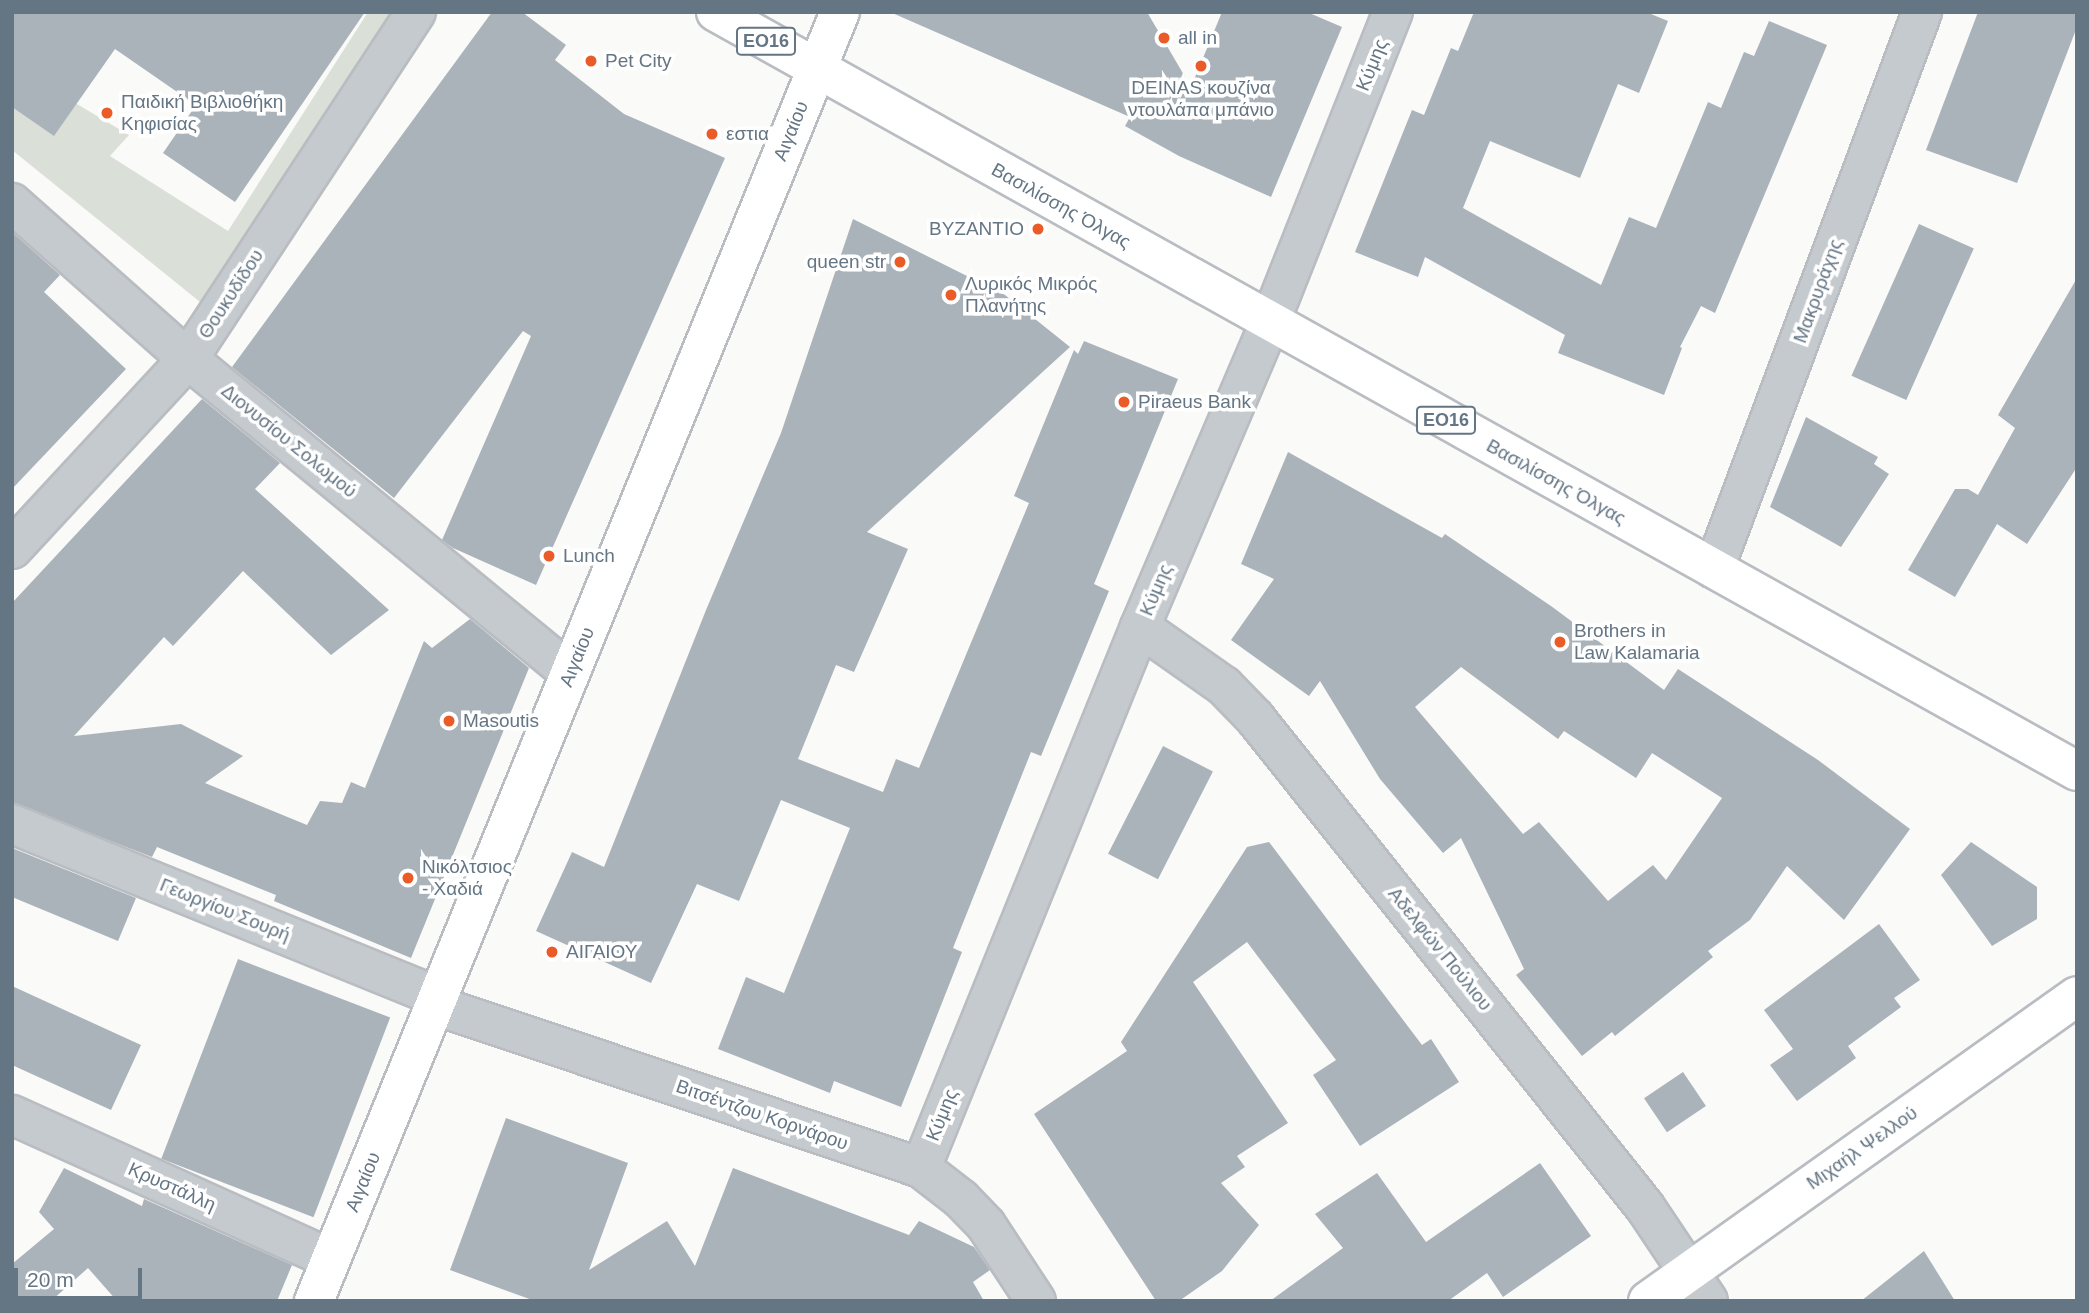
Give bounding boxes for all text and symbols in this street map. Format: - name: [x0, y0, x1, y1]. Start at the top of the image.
- road number: ΕΟ16: [734, 26, 798, 56]
- place label: all in: [1178, 27, 1217, 49]
- marker: all in: [1156, 30, 1172, 46]
- street label: Κύμης: [1351, 36, 1393, 94]
- place label: Pet City: [605, 50, 672, 72]
- marker: Pet City: [583, 53, 599, 69]
- marker: DEINAS κουζίνα ντουλάπα μπάνιο: [1193, 58, 1209, 74]
- place label: DEINAS κουζίνα ντουλάπα μπάνιο: [1128, 77, 1274, 121]
- place label: Παιδική Βιβλιοθήκη Κηφισίας: [121, 91, 283, 135]
- street label: Αιγαίου: [769, 98, 813, 164]
- marker: Παιδική Βιβλιοθήκη Κηφισίας: [99, 105, 115, 121]
- place label: εστια: [726, 123, 769, 145]
- marker: εστια: [704, 126, 720, 142]
- street label: Βασιλίσσης Όλγας: [987, 158, 1135, 254]
- place label: ΒΥΖΑΝΤΙΟ: [929, 218, 1024, 240]
- marker: ΒΥΖΑΝΤΙΟ: [1030, 221, 1046, 237]
- street label: Μακρυράχης: [1789, 236, 1847, 346]
- street label: Θουκυδίδου: [194, 245, 268, 343]
- place label: queen str: [807, 251, 886, 273]
- marker: queen str: [892, 254, 908, 270]
- place label: Λυρικός Μικρός Πλανήτης: [965, 273, 1097, 317]
- marker: Λυρικός Μικρός Πλανήτης: [943, 287, 959, 303]
- street label: Διονυσίου Σολωμού: [217, 379, 361, 503]
- place label: Piraeus Bank: [1138, 391, 1251, 413]
- marker: Piraeus Bank: [1116, 394, 1132, 410]
- road number: ΕΟ16: [1414, 406, 1478, 434]
- street label: Βασιλίσσης Όλγας: [1482, 434, 1630, 530]
- place label: Lunch: [563, 545, 615, 567]
- marker: Lunch: [541, 548, 557, 564]
- street label: Κύμης: [1135, 561, 1177, 619]
- place label: Brothers in Law Kalamaria: [1574, 620, 1700, 664]
- street label: Αιγαίου: [555, 624, 599, 690]
- marker: Brothers in Law Kalamaria: [1552, 634, 1568, 650]
- place label: Masoutis: [463, 710, 539, 732]
- marker: Masoutis: [441, 713, 457, 729]
- place label: Νικόλτσιος - Χαδιά: [422, 856, 512, 900]
- marker: Νικόλτσιος - Χαδιά: [400, 870, 416, 886]
- street label: Γεωργίου Σουρή: [156, 873, 294, 947]
- street label: Αδελφών Πούλιου: [1383, 883, 1497, 1015]
- place label: ΑΙΓΑΙΟΥ: [566, 941, 637, 963]
- marker: ΑΙΓΑΙΟΥ: [544, 944, 560, 960]
- street label: Βιτσέντζου Κορνάρου: [673, 1075, 851, 1155]
- street label: Κύμης: [921, 1086, 963, 1144]
- street label: Μιχαήλ Ψελλού: [1802, 1101, 1922, 1195]
- street label: Αιγαίου: [341, 1149, 385, 1215]
- street label: Κρυστάλλη: [125, 1158, 219, 1216]
- scale bar: [18, 1254, 145, 1298]
- text: 20 m: [27, 1268, 74, 1291]

